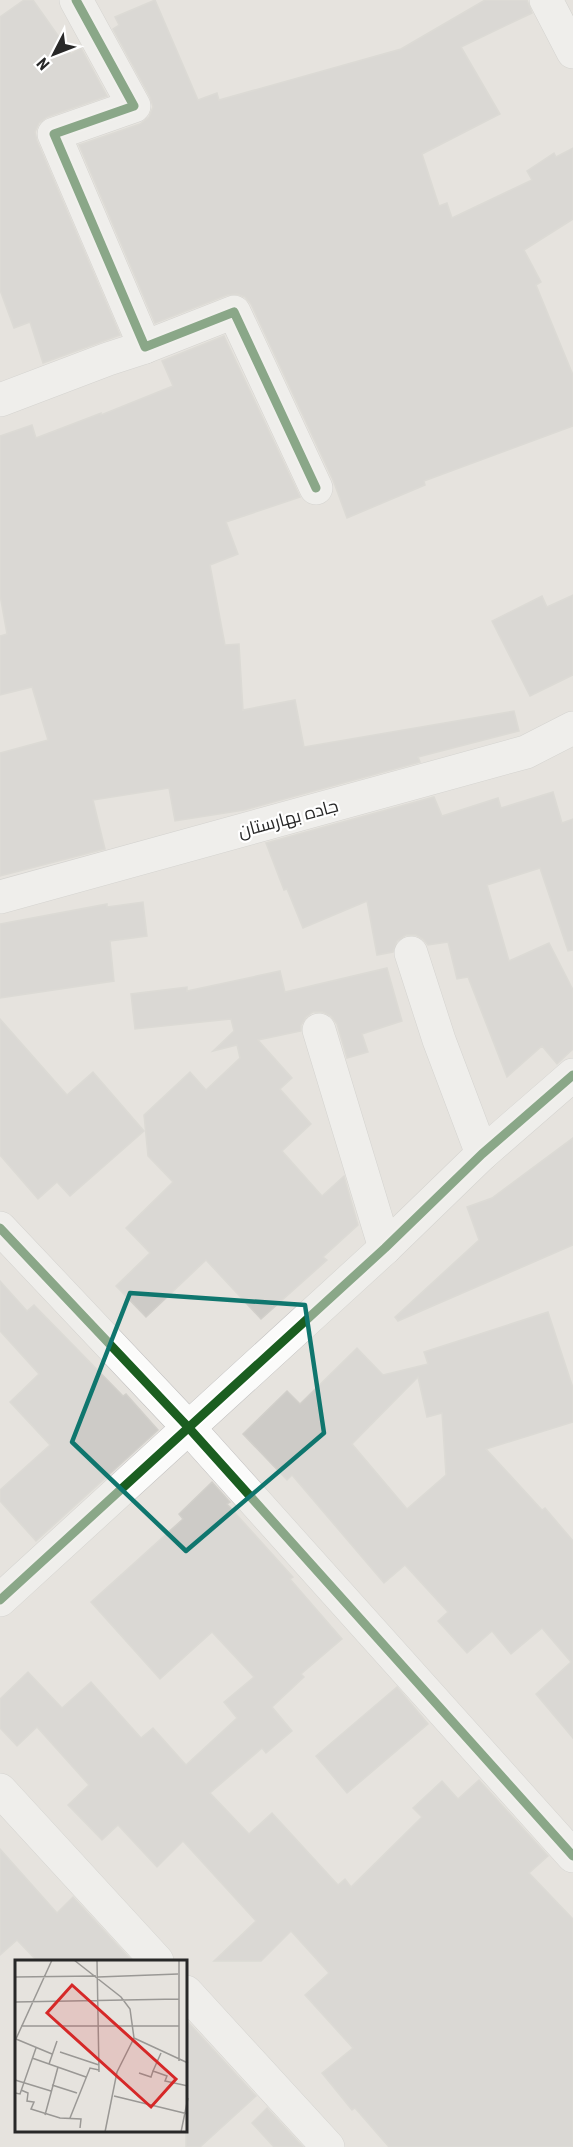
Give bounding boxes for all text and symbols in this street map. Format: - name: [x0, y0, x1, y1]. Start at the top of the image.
- north arrow: [24, 24, 84, 84]
- text: N: [33, 54, 54, 74]
- street label: جاده بهارستان: [236, 795, 341, 842]
- inset map: [15, 1960, 188, 2132]

